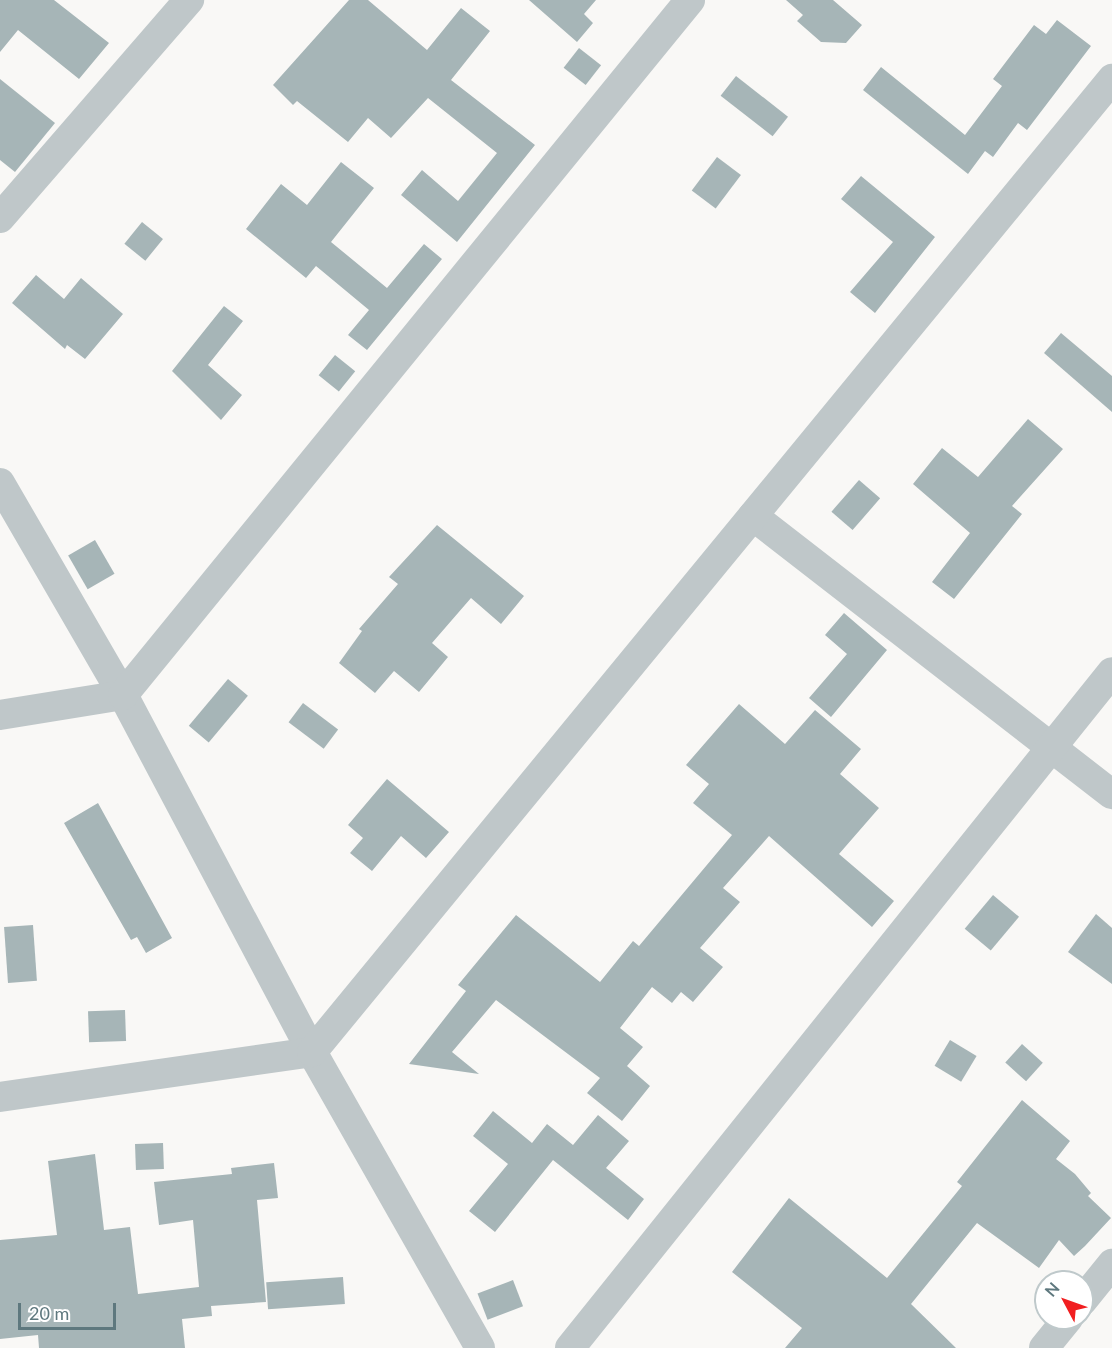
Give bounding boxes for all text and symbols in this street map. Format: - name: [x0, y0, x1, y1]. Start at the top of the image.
- north arrow: [1034, 1270, 1094, 1330]
- text: N: [1040, 1278, 1063, 1300]
- scale bar: [21, 1291, 118, 1329]
- text: 20 m: [29, 1302, 69, 1324]

